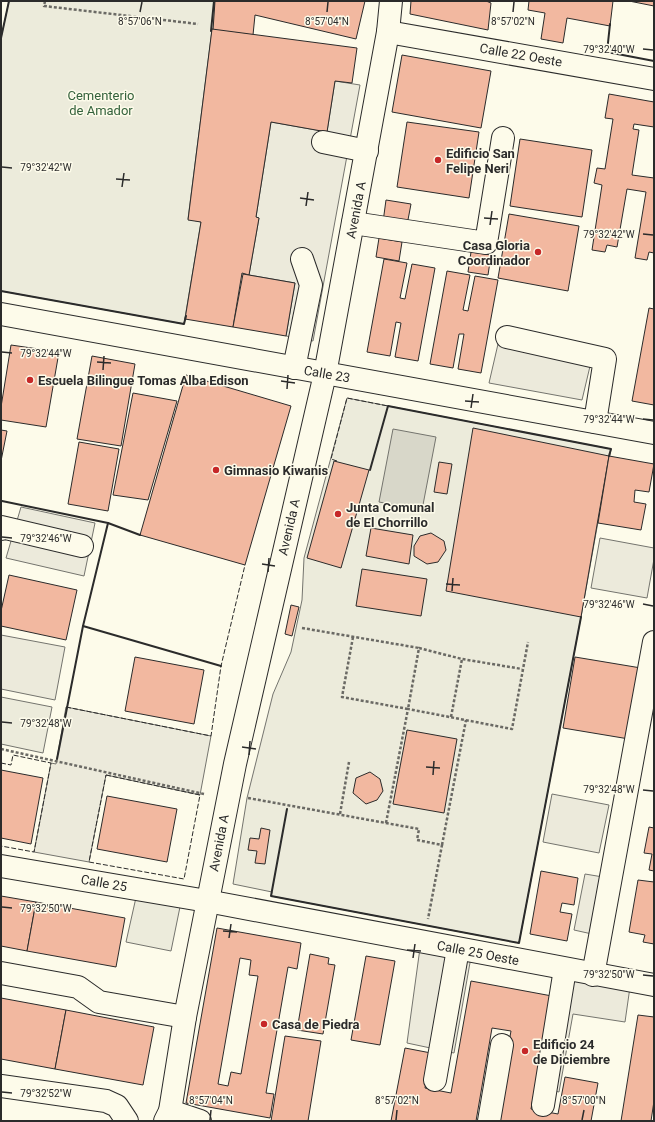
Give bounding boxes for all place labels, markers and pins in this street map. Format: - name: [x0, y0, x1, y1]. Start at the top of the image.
- place label: Edificio San Felipe Neri: [446, 146, 515, 176]
- marker: Edificio San Felipe Neri: [433, 155, 443, 165]
- place label: Casa Gloria Coordinador: [458, 238, 530, 268]
- marker: Casa Gloria Coordinador: [533, 247, 543, 257]
- place label: Escuela Bilingue Tomas Alba Edison: [38, 373, 249, 388]
- marker: Escuela Bilingue Tomas Alba Edison: [25, 375, 35, 385]
- place label: Gimnasio Kiwanis: [224, 463, 328, 478]
- marker: Gimnasio Kiwanis: [211, 465, 221, 475]
- place label: Junta Comunal de El Chorrillo: [346, 500, 435, 530]
- marker: Junta Comunal de El Chorrillo: [333, 509, 343, 519]
- place label: Casa de Piedra: [272, 1017, 360, 1032]
- marker: Casa de Piedra: [259, 1019, 269, 1029]
- place label: Edificio 24 de Diciembre: [533, 1037, 610, 1067]
- marker: Edificio 24 de Diciembre: [520, 1046, 530, 1056]

